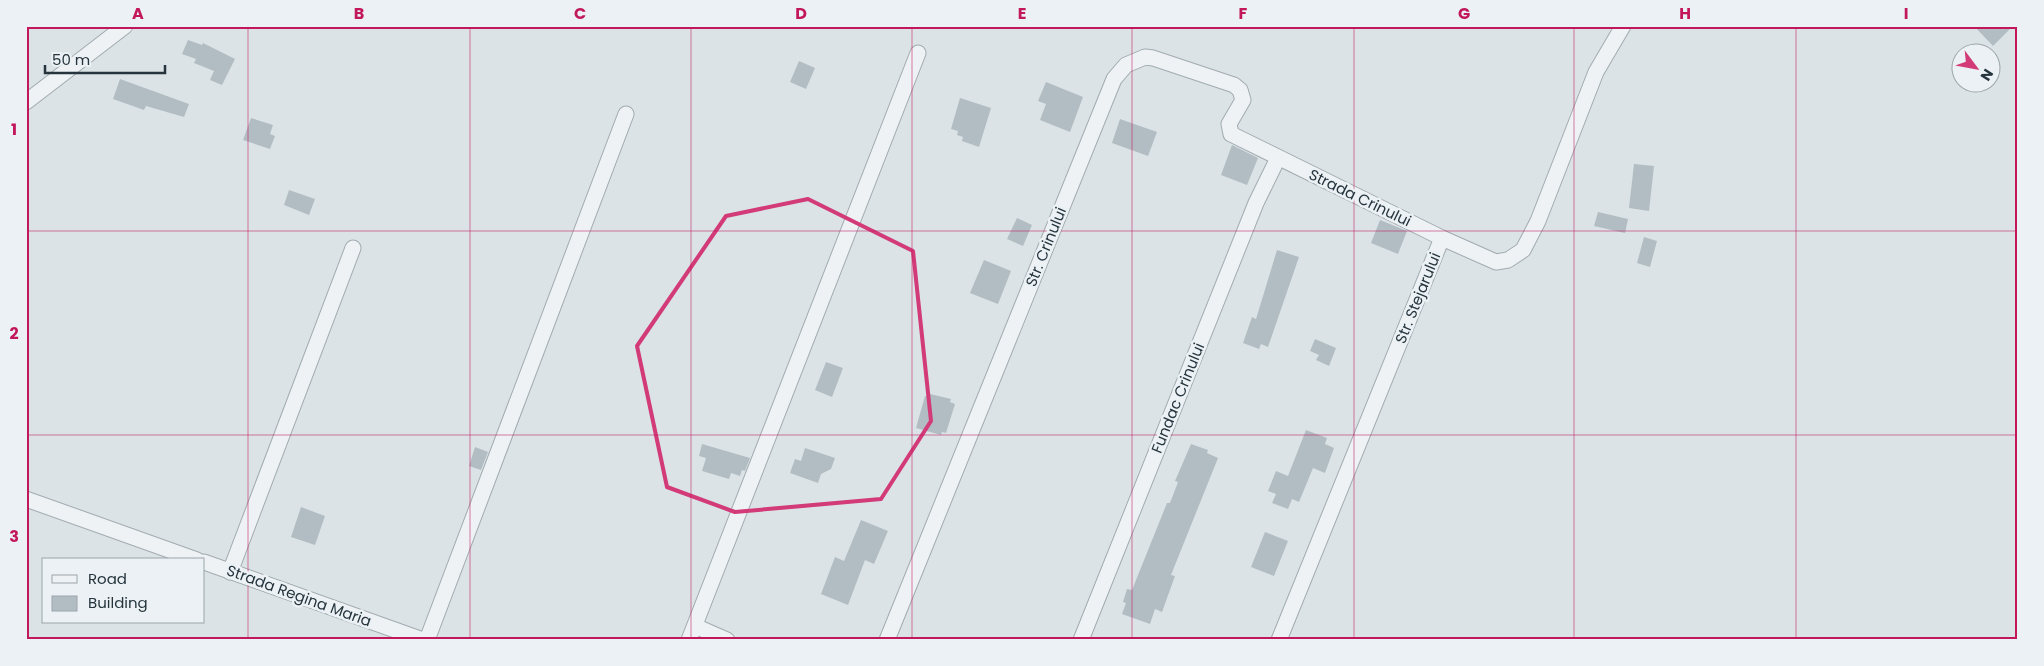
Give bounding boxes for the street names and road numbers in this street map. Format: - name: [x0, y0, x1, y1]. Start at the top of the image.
- street label: Strada Crinului: [1306, 164, 1415, 231]
- street label: Str. Crinului: [1020, 204, 1071, 290]
- street label: Str. Stejarului: [1390, 249, 1445, 347]
- street label: Fundac Crinului: [1146, 340, 1209, 456]
- street label: Strada Regina Maria: [224, 560, 375, 632]

